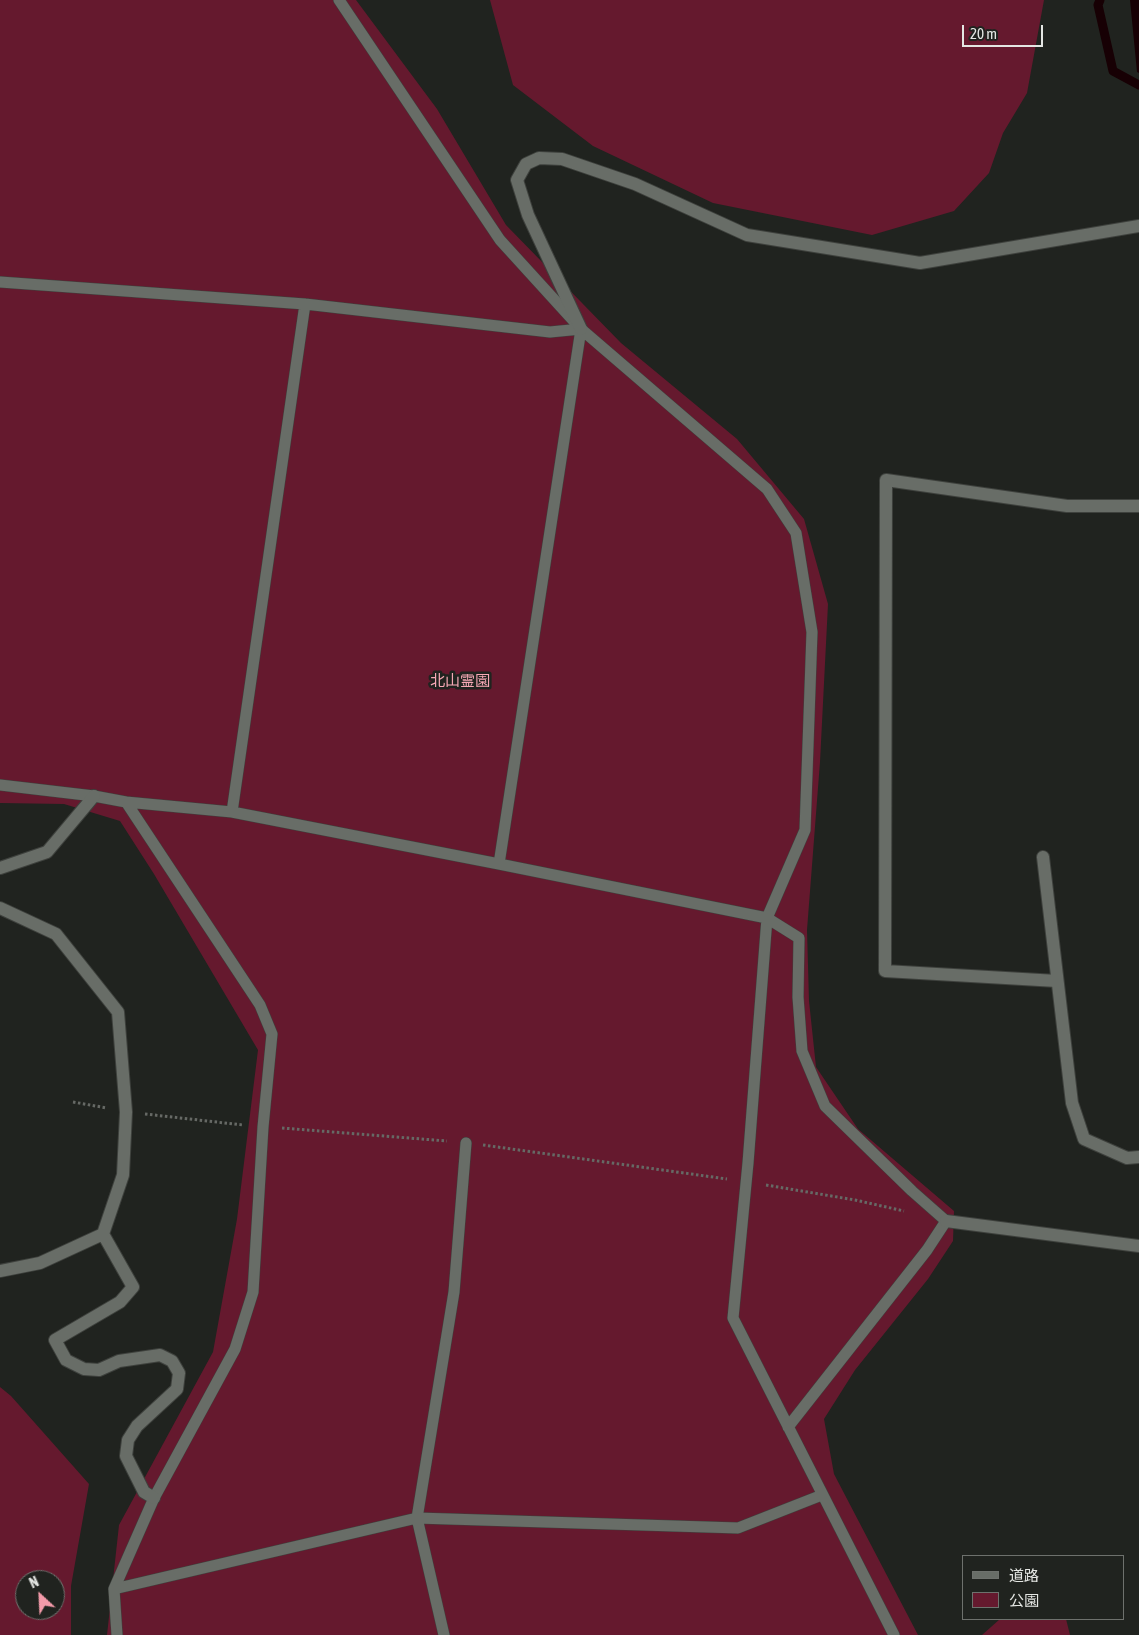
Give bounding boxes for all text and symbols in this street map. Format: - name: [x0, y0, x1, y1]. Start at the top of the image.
- scale bar: [964, 15, 1045, 47]
- text: 20 m: [970, 25, 997, 42]
- park label: 北山霊園: [430, 672, 490, 690]
- legend: [962, 1555, 1124, 1620]
- text: 道路: [1009, 1567, 1039, 1584]
- north arrow: [15, 1570, 65, 1620]
- text: N: [27, 1573, 41, 1591]
- text: 公園: [1009, 1592, 1039, 1609]

